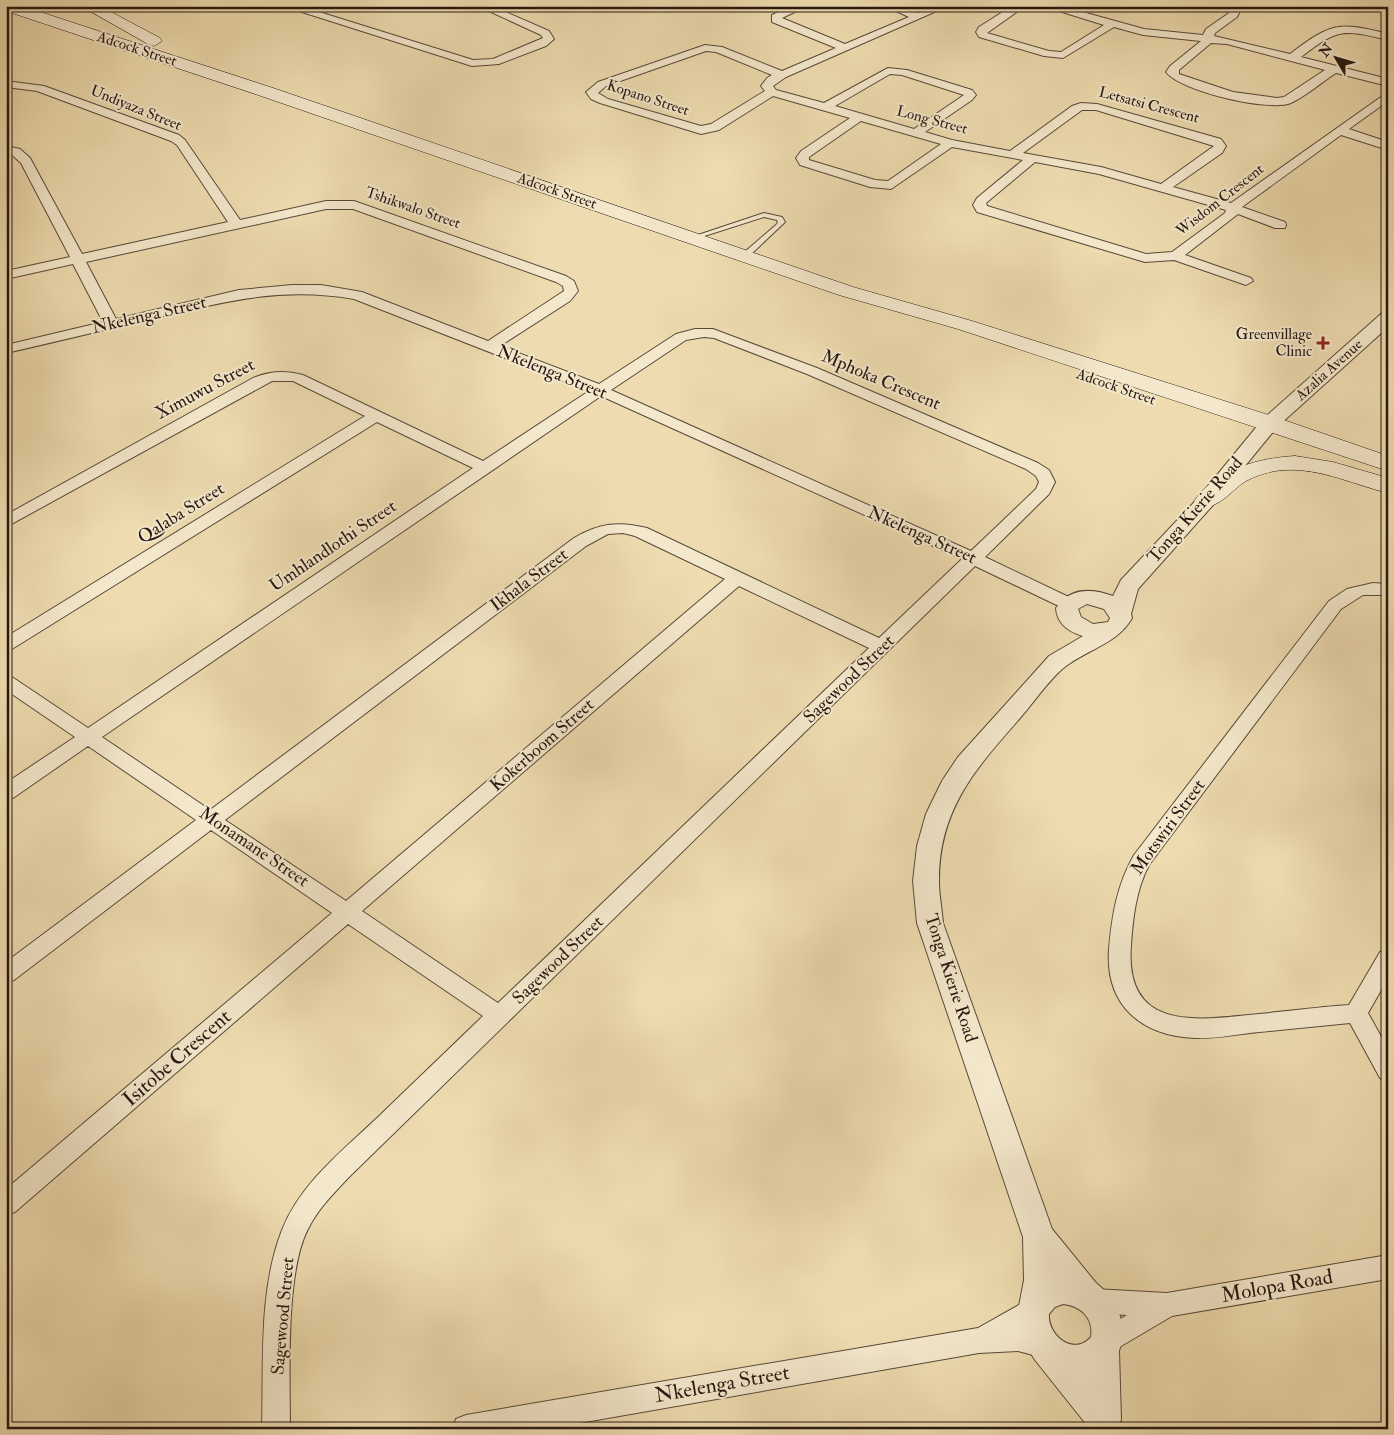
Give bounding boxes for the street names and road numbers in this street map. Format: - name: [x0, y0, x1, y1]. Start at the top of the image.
- street label: Adcock Street: [94, 27, 179, 71]
- street label: Kopano Street: [604, 76, 692, 121]
- street label: Undiyaza Street: [88, 81, 184, 135]
- street label: Letsatsi Crescent: [1097, 82, 1201, 128]
- street label: Long Street: [894, 101, 970, 139]
- street label: Wisdom Crescent: [1171, 160, 1268, 241]
- street label: Adcock Street: [514, 168, 599, 213]
- street label: Tshikwalo Street: [363, 183, 463, 233]
- street label: Nkelenga Street: [90, 291, 209, 339]
- street label: Azalia Avenue: [1291, 335, 1366, 406]
- street label: Nkelenga Street: [494, 339, 611, 405]
- street label: Mphoka Crescent: [818, 345, 944, 415]
- street label: Ximuwu Street: [151, 353, 259, 425]
- street label: Adcock Street: [1073, 364, 1158, 409]
- street label: Tonga Kierie Road: [1142, 452, 1248, 568]
- street label: Qalaba Street: [133, 477, 229, 549]
- street label: Umhlandlothi Street: [265, 495, 401, 597]
- street label: Nkelenga Street: [864, 501, 980, 569]
- street label: Ikhala Street: [485, 543, 573, 617]
- street label: Sagewood Street: [799, 630, 900, 728]
- street label: Kokerboom Street: [485, 693, 599, 797]
- street label: Motswiri Street: [1126, 775, 1210, 879]
- street label: Monamane Street: [195, 802, 314, 892]
- street label: Sagewood Street: [508, 911, 609, 1009]
- street label: Tonga Kierie Road: [919, 911, 983, 1046]
- street label: Isitobe Crescent: [117, 1003, 237, 1113]
- street label: Sagewood Street: [266, 1256, 300, 1376]
- street label: Molopa Road: [1219, 1263, 1336, 1309]
- street label: Nkelenga Street: [653, 1359, 792, 1409]

